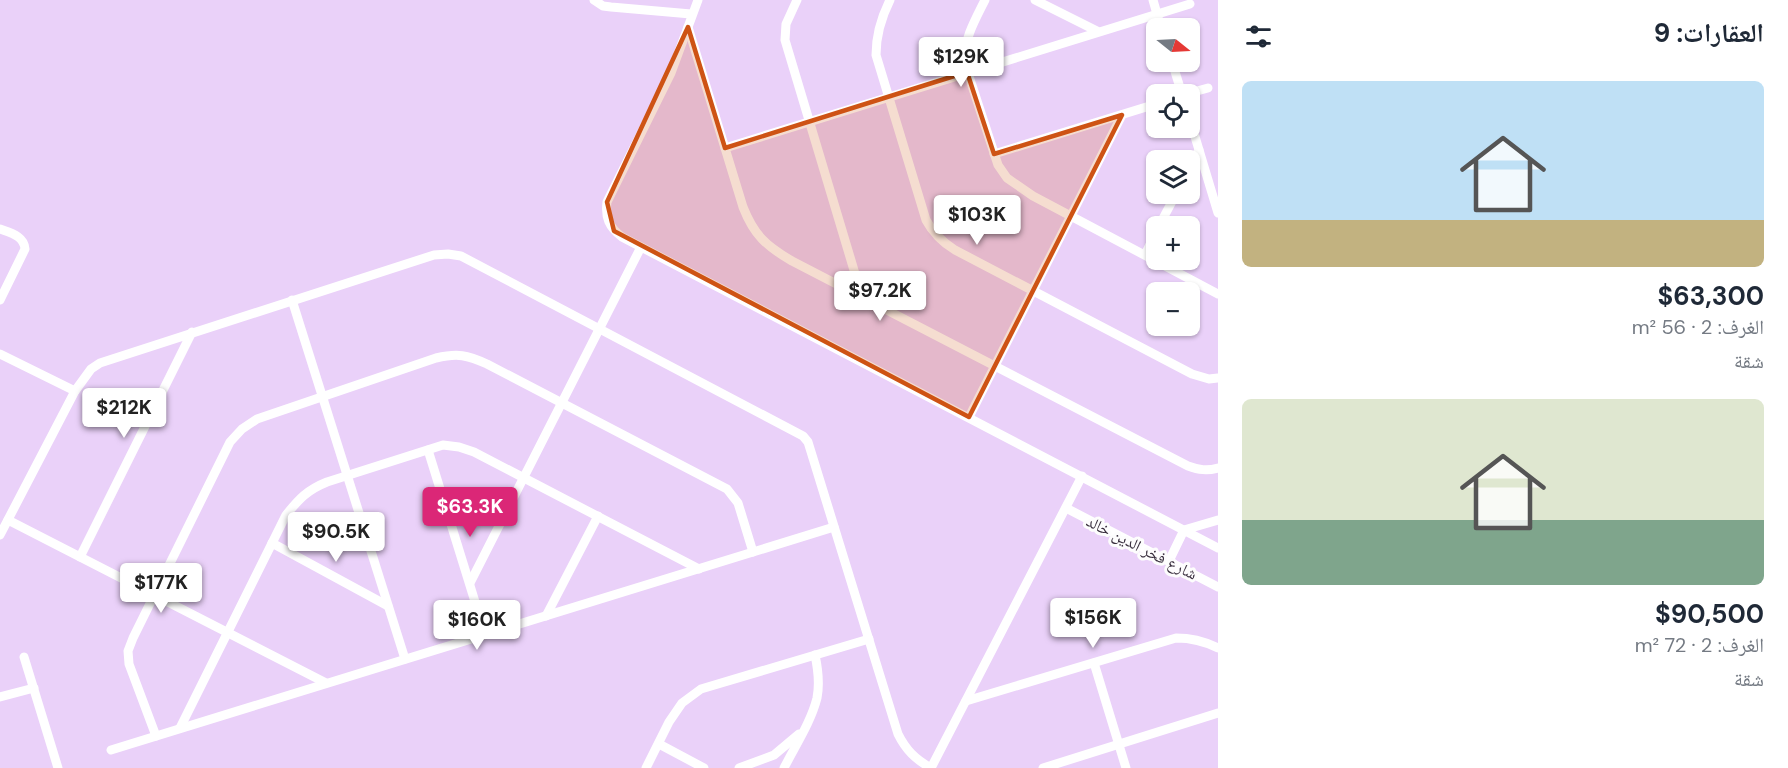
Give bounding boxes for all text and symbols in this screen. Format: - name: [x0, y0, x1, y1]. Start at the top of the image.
- text: العقارات: 9: [1654, 16, 1764, 50]
- north arrow: [1146, 18, 1200, 72]
- map controls: [1146, 18, 1200, 336]
- icon: filters: [1242, 20, 1275, 53]
- pin: $129K: [919, 37, 1003, 88]
- text: $129K: [933, 43, 989, 69]
- button: locate: [1146, 84, 1200, 138]
- icon: home: [1449, 120, 1557, 228]
- button: layers: [1146, 150, 1200, 204]
- pin: $103K: [935, 195, 1019, 246]
- text: $103K: [948, 201, 1006, 227]
- button: +: [1146, 216, 1200, 270]
- pin: $97.2K: [831, 271, 929, 322]
- text: $97.2K: [848, 277, 912, 303]
- text: $63,300: [1657, 279, 1764, 313]
- button: −: [1146, 282, 1200, 336]
- text: الغرف: 2 · 56 m²: [1632, 314, 1764, 340]
- text: شقة: [1734, 348, 1764, 374]
- pin: $212K: [82, 388, 166, 439]
- text: $212K: [96, 394, 152, 420]
- icon: home: [1449, 438, 1557, 546]
- pin: $63.3K: [421, 487, 519, 538]
- text: $63.3K: [437, 493, 503, 519]
- street label: شارع فخر الدين خالد: [1083, 510, 1201, 584]
- pin: $90.5K: [287, 512, 385, 563]
- text: $90.5K: [302, 518, 370, 544]
- pin: $177K: [119, 563, 203, 614]
- text: $177K: [134, 569, 188, 595]
- text: $90,500: [1655, 597, 1764, 631]
- pin: $156K: [1051, 598, 1135, 649]
- pin: $160K: [435, 600, 519, 651]
- text: $156K: [1064, 604, 1122, 630]
- text: $160K: [447, 606, 507, 632]
- text: الغرف: 2 · 72 m²: [1635, 632, 1764, 658]
- text: شقة: [1734, 666, 1764, 692]

